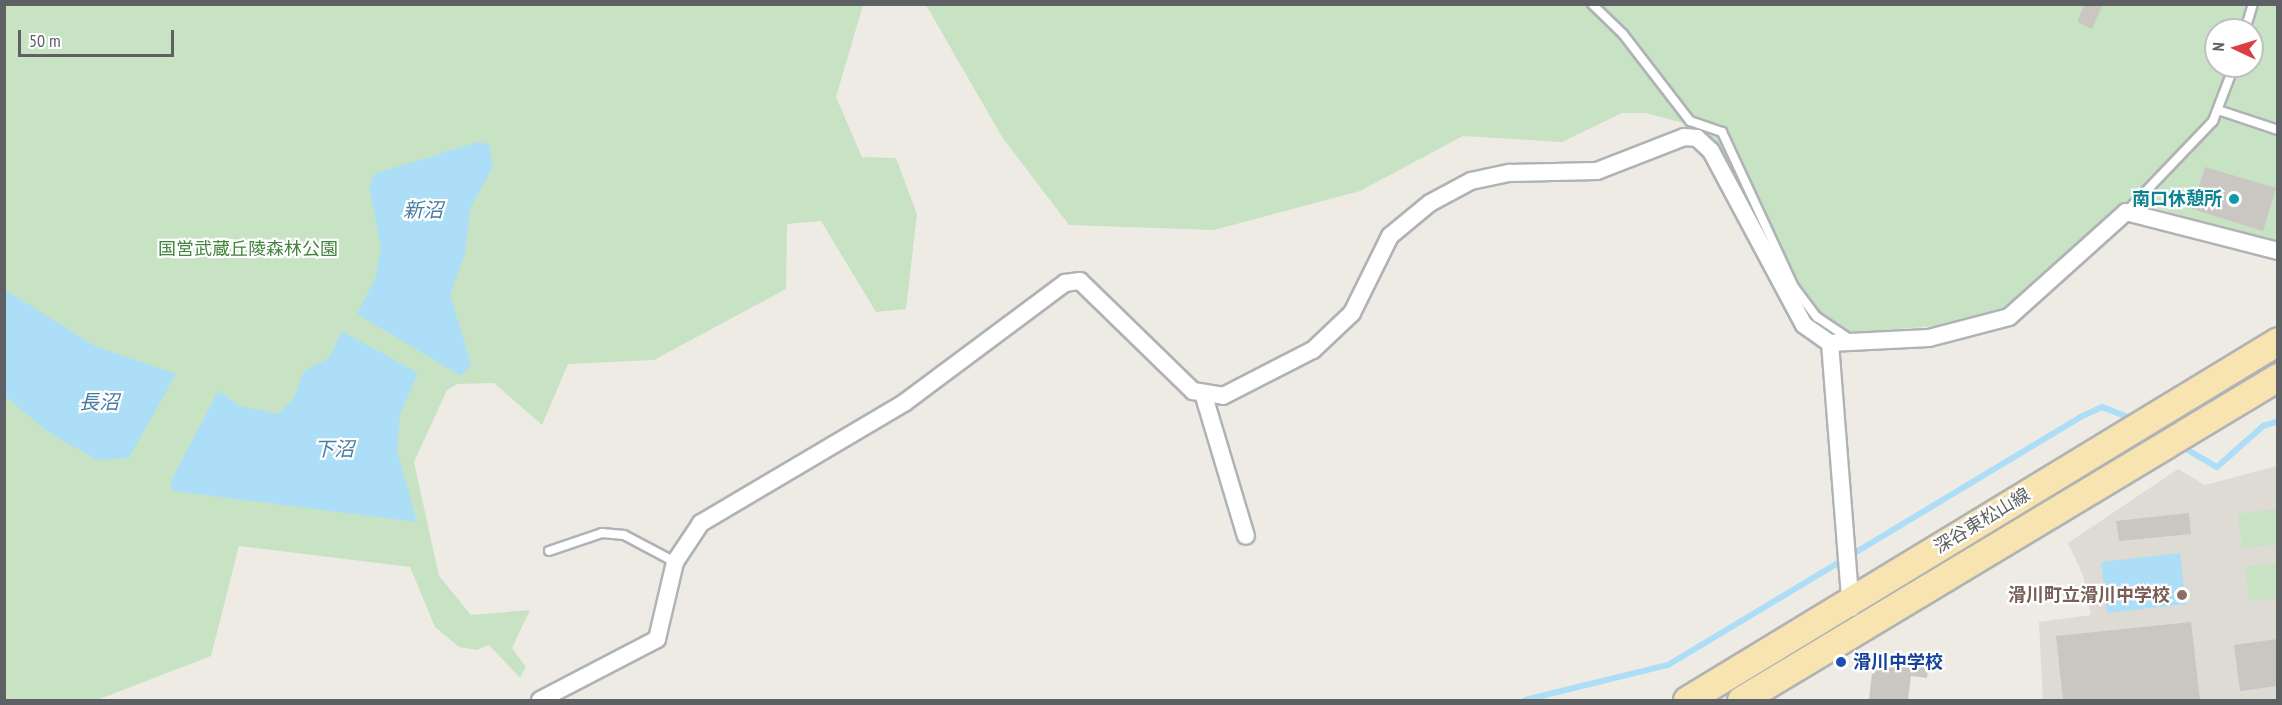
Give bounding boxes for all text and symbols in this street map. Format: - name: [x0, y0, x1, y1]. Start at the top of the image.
- scale bar: [21, 18, 177, 56]
- north arrow: [2204, 18, 2264, 78]
- text: 50 m: [29, 29, 61, 52]
- text: N: [2208, 42, 2228, 52]
- place label: 南口休憩所: [2132, 188, 2222, 210]
- marker: 南口休憩所: [2227, 192, 2241, 206]
- water label: 新沼: [403, 198, 443, 222]
- park label: 国営武蔵丘陵森林公園: [158, 238, 338, 260]
- water label: 長沼: [79, 390, 119, 414]
- water label: 下沼: [314, 437, 354, 461]
- street label: 深谷東松山線: [1930, 484, 2034, 558]
- place label: 滑川町立滑川中学校: [2008, 584, 2170, 606]
- marker: 滑川町立滑川中学校: [2175, 588, 2189, 602]
- place label: 滑川中学校: [1853, 651, 1943, 673]
- marker: 滑川中学校: [1834, 655, 1848, 669]

